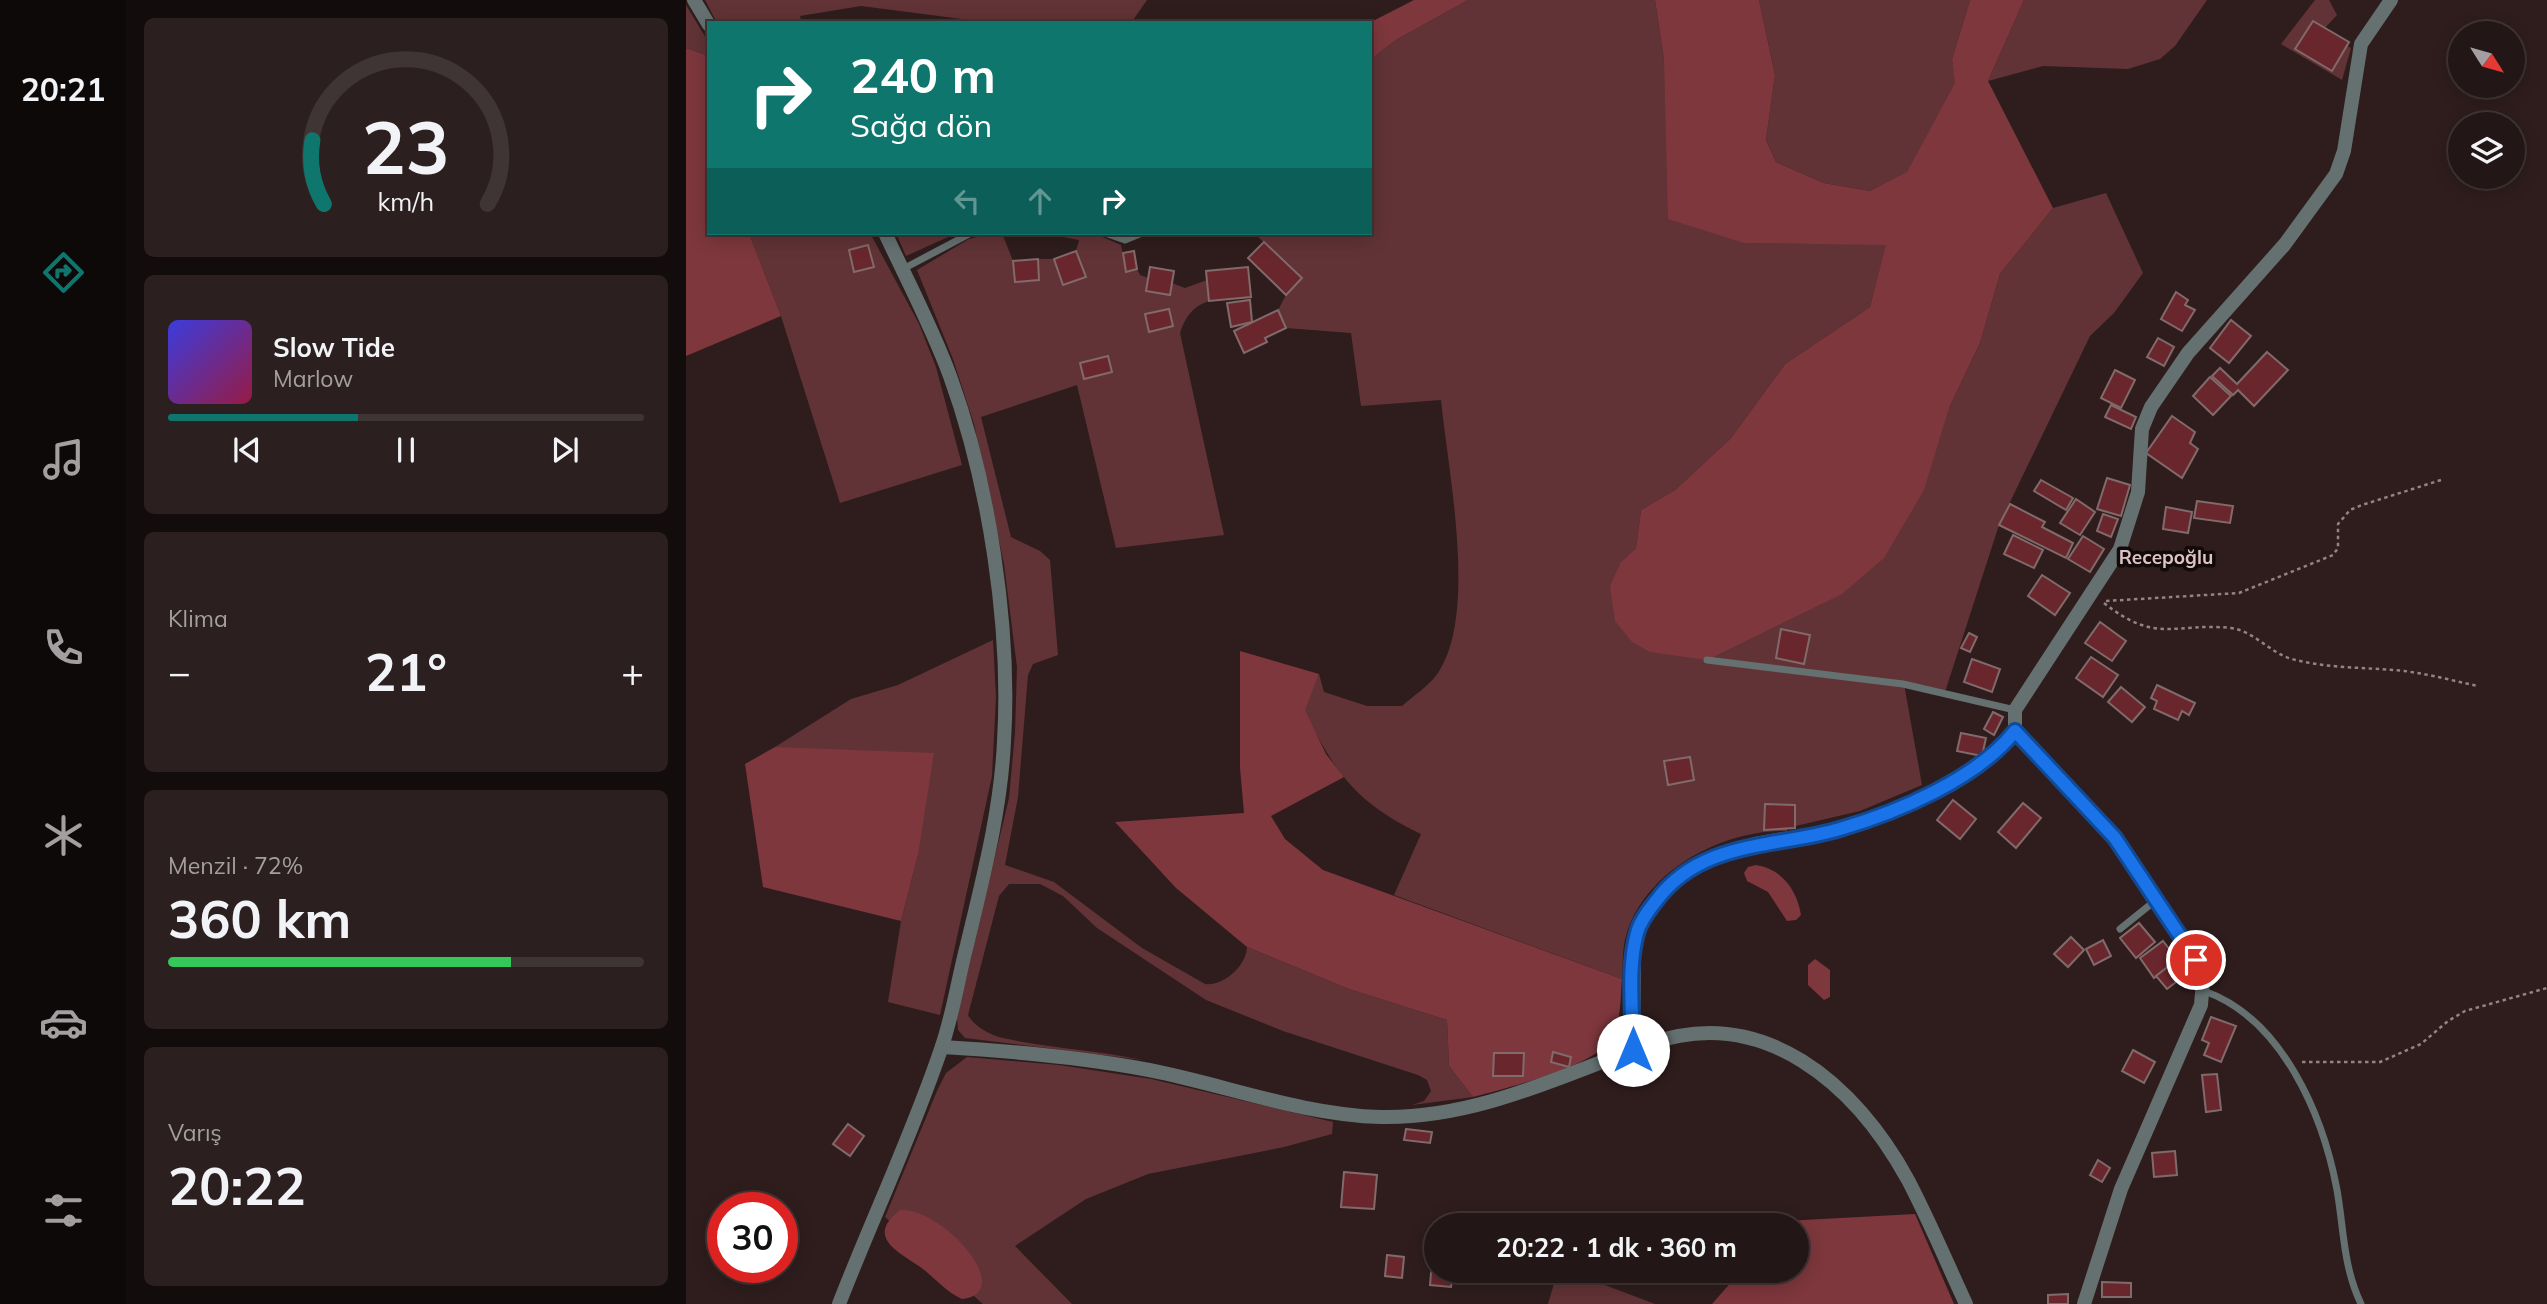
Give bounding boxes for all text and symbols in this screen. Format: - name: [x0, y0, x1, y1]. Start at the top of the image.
- north arrow: [2448, 21, 2525, 98]
- map controls: [2448, 21, 2525, 189]
- text: 240 m: [850, 44, 996, 105]
- icon: right: [735, 49, 826, 140]
- text: 20:21: [21, 69, 105, 109]
- text: 23: [362, 101, 450, 192]
- text: Sağa dön: [850, 105, 992, 145]
- button: layers: [2448, 112, 2525, 189]
- icon: left: [948, 182, 986, 220]
- icon: ahead: [1021, 182, 1059, 220]
- icon: right: [1094, 182, 1132, 220]
- text: km/h: [378, 185, 434, 216]
- icon: directions: [39, 248, 88, 297]
- text: Slow Tide: [273, 331, 395, 364]
- text: Marlow: [273, 364, 353, 393]
- icon: previous: [228, 431, 266, 469]
- icon: pause: [387, 431, 425, 469]
- icon: next: [546, 431, 584, 469]
- icon: music: [39, 435, 88, 484]
- district label: Recepoğlu: [2119, 545, 2213, 569]
- text: Klima: [168, 604, 228, 633]
- icon: phone: [39, 623, 88, 672]
- text: 21°: [365, 639, 447, 704]
- text: −: [168, 648, 191, 696]
- text: +: [621, 648, 644, 696]
- icon: climate: [39, 811, 88, 860]
- text: Menzil · 72%: [168, 851, 303, 880]
- text: 360 km: [168, 886, 351, 951]
- pin: [2166, 930, 2226, 990]
- icon: arrive: [2177, 941, 2215, 979]
- icon: car: [39, 998, 88, 1047]
- position arrow: [1596, 1013, 1670, 1087]
- text: Varış: [168, 1118, 222, 1147]
- text: 20:22: [168, 1153, 306, 1218]
- icon: filters: [39, 1186, 88, 1235]
- speed limit sign: 30: [707, 1192, 798, 1283]
- text: 20:22 · 1 dk · 360 m: [1496, 1231, 1737, 1264]

